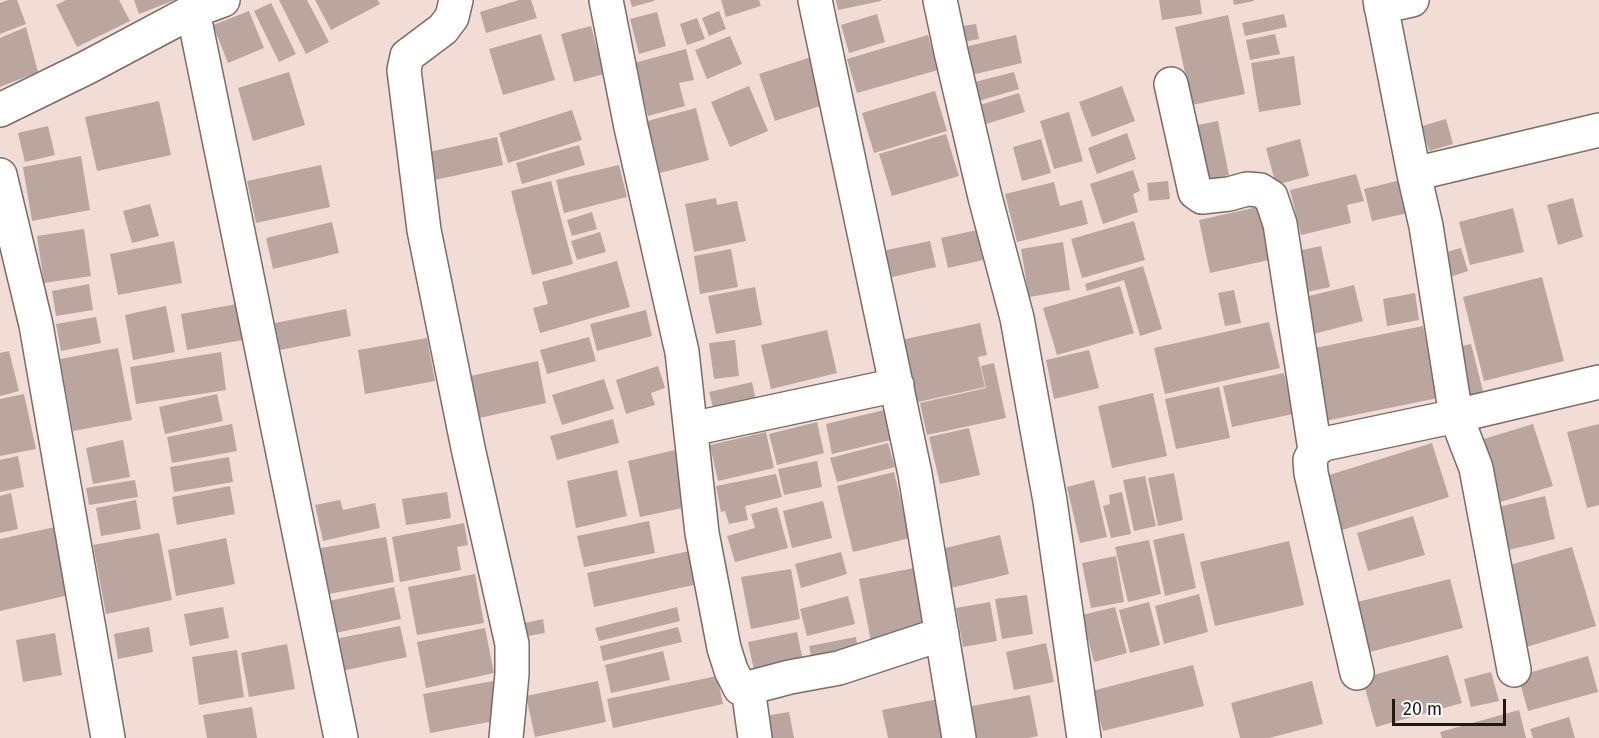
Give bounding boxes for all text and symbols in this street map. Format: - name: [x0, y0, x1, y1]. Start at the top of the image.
- scale bar: [1395, 687, 1509, 725]
- text: 20 m: [1403, 698, 1442, 720]

